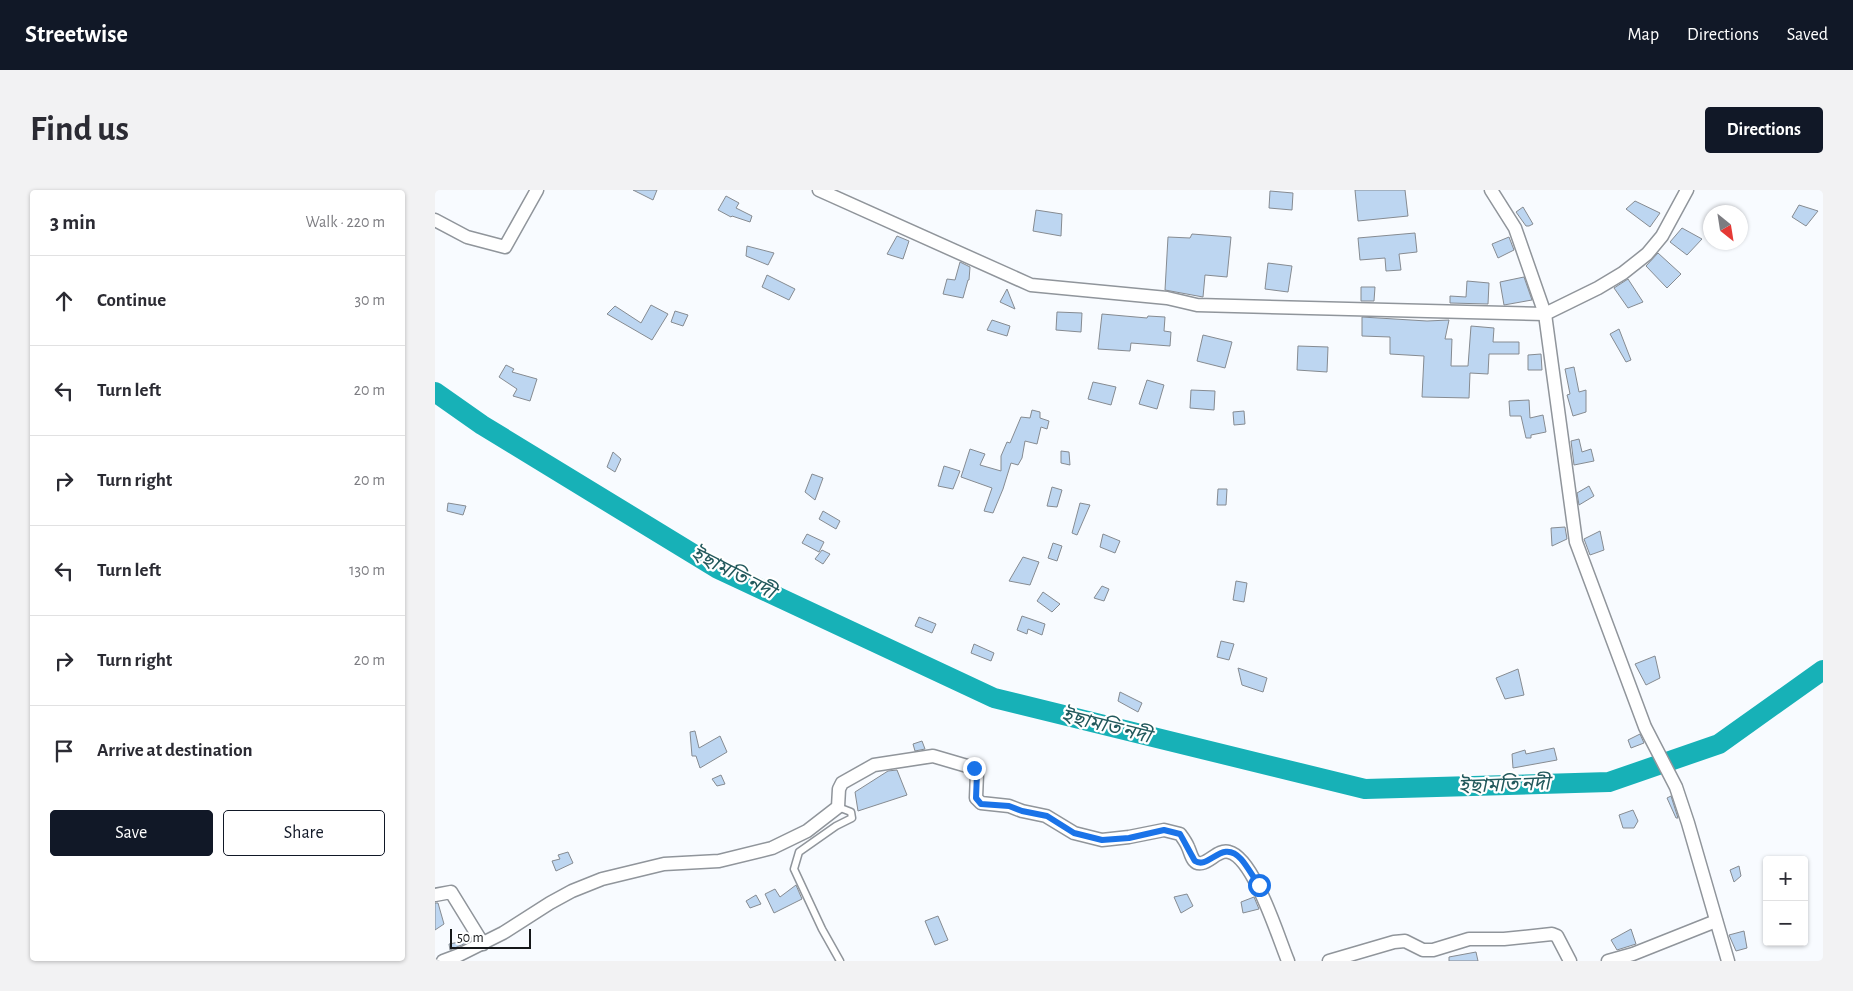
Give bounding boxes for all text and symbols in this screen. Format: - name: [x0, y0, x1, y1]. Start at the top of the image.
- text: Streetwise: [25, 23, 128, 47]
- text: Map: [1628, 26, 1659, 44]
- text: Directions: [1687, 26, 1759, 44]
- text: Saved: [1787, 26, 1828, 44]
- button: Directions: [1705, 107, 1823, 153]
- text: Find us: [30, 112, 129, 147]
- north arrow: [1703, 205, 1748, 250]
- text: 3 min: [50, 212, 96, 233]
- text: Walk · 220 m: [306, 214, 385, 230]
- icon: ahead: [50, 287, 78, 315]
- text: Continue: [97, 291, 166, 310]
- text: 30 m: [355, 292, 385, 308]
- icon: left: [50, 377, 78, 405]
- text: Turn left: [97, 381, 161, 400]
- text: 20 m: [354, 382, 385, 398]
- icon: right: [50, 467, 78, 495]
- text: Turn right: [97, 471, 172, 490]
- text: 20 m: [354, 472, 385, 488]
- water label: ইছামতি নদী: [688, 541, 783, 604]
- icon: left: [50, 557, 78, 585]
- text: Turn left: [97, 561, 161, 580]
- text: 130 m: [349, 562, 385, 578]
- icon: right: [50, 647, 78, 675]
- text: Turn right: [97, 651, 172, 670]
- text: 20 m: [354, 652, 385, 668]
- water label: ইছামতি নদী: [1059, 702, 1157, 748]
- icon: arrive: [50, 737, 78, 765]
- text: Arrive at destination: [97, 741, 253, 760]
- route end: [963, 757, 986, 780]
- water label: ইছামতি নদী: [1458, 770, 1554, 797]
- button: Save: [50, 810, 213, 856]
- button: Share: [223, 810, 385, 856]
- map controls: [1763, 856, 1808, 946]
- button: +: [1763, 856, 1808, 901]
- route start: [1248, 874, 1271, 897]
- button: −: [1763, 901, 1808, 946]
- scale bar: [450, 926, 531, 949]
- text: 50 m: [457, 931, 484, 945]

